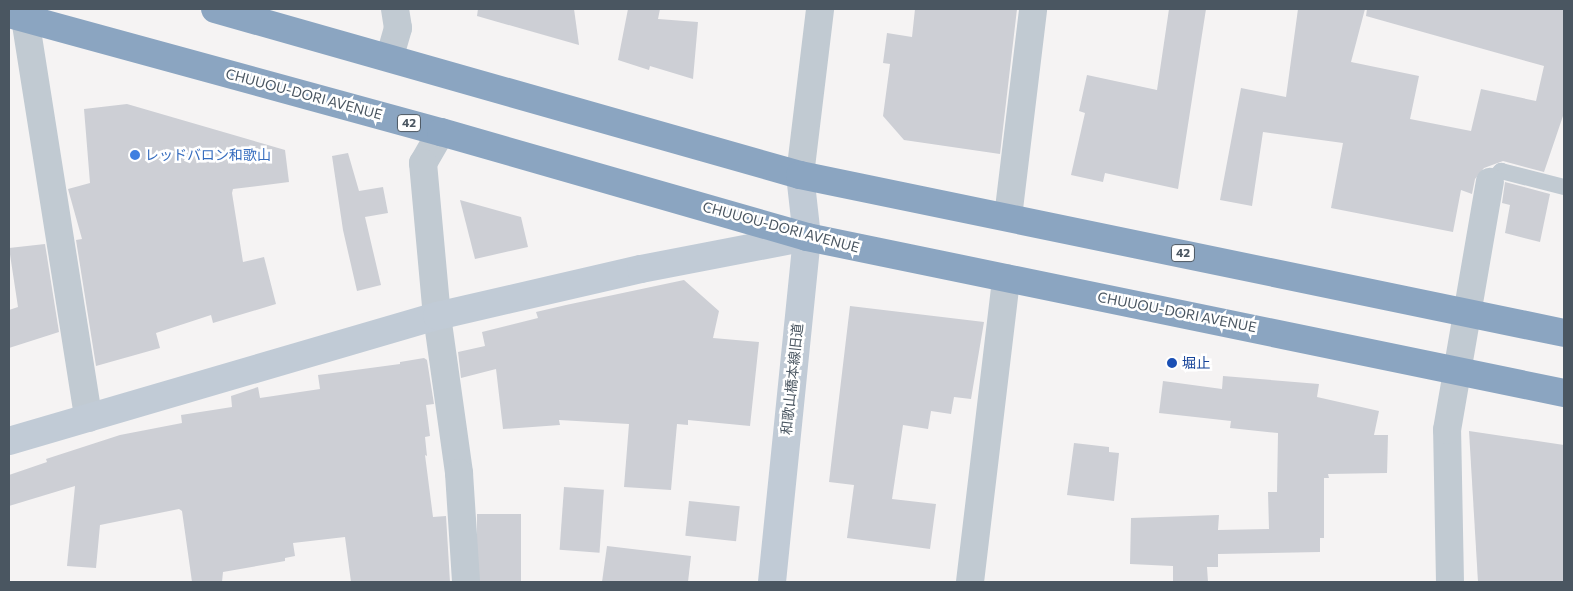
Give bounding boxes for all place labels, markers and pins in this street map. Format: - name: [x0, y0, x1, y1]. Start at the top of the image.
- place label: レッドバロン和歌山: [145, 147, 271, 163]
- marker: レッドバロン和歌山: [129, 149, 141, 161]
- place label: 堀止: [1182, 355, 1210, 371]
- marker: 堀止: [1166, 357, 1178, 369]

